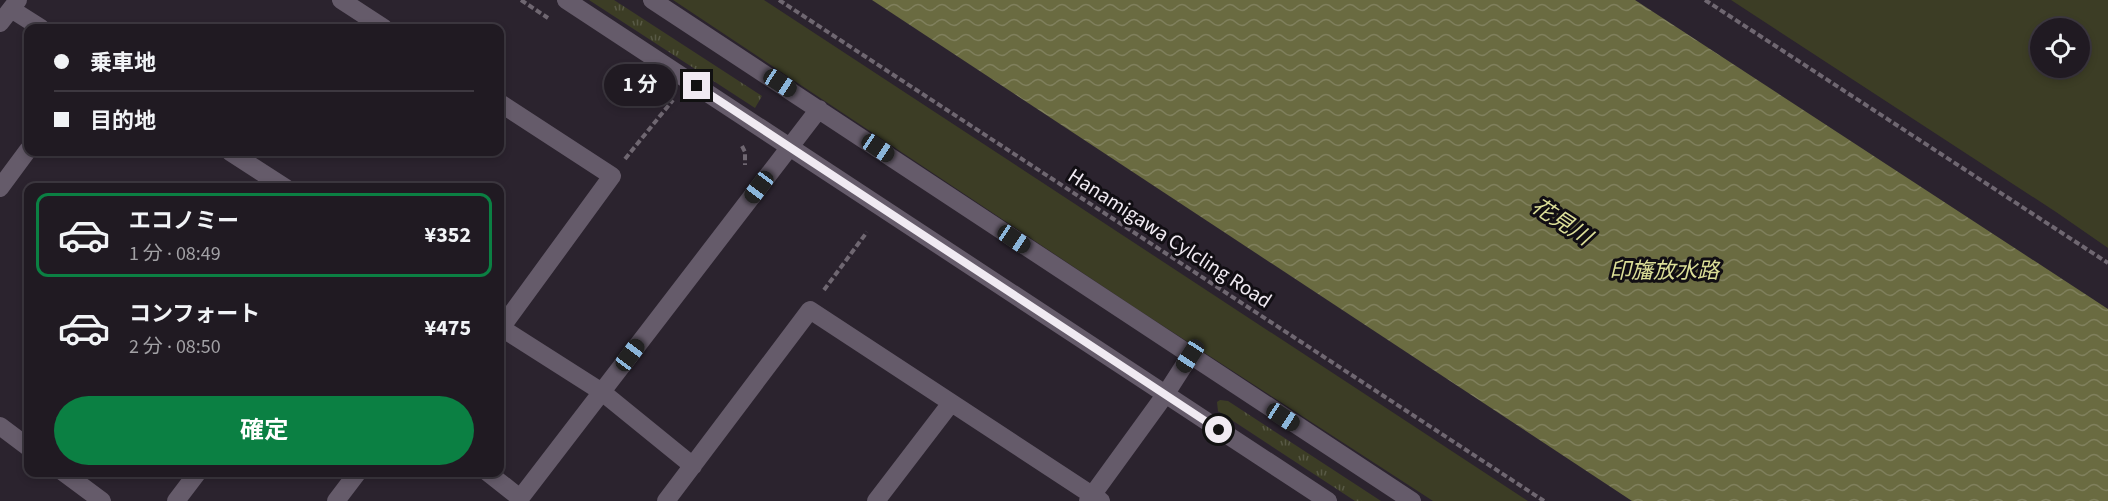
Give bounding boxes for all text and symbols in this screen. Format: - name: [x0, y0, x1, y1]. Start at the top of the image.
- map controls: [2030, 18, 2090, 78]
- button: locate: [2030, 18, 2090, 78]
- text: 乗車地: [90, 47, 156, 79]
- callout: 1 分: [604, 65, 676, 107]
- car: [760, 66, 800, 100]
- text: 1 分: [623, 71, 657, 99]
- route end: [683, 72, 710, 99]
- text: 目的地: [90, 105, 156, 137]
- car: [858, 130, 898, 166]
- street label: Hanamigawa Cylcling Road: [1062, 161, 1278, 315]
- car: [741, 167, 777, 207]
- water label: 花見川: [1525, 190, 1600, 254]
- text: エコノミー: [129, 205, 239, 237]
- icon: car: [57, 208, 111, 262]
- text: ¥352: [425, 219, 471, 251]
- car: [994, 221, 1034, 257]
- text: 1 分 · 08:49: [129, 240, 221, 268]
- water label: 印旛放水路: [1609, 255, 1721, 287]
- text: コンフォート: [129, 298, 260, 330]
- icon: car: [57, 301, 111, 355]
- text: ¥475: [425, 312, 471, 344]
- text: 2 分 · 08:50: [129, 333, 221, 361]
- car: [612, 335, 648, 375]
- car: [1173, 336, 1207, 376]
- button: 確定: [54, 396, 474, 465]
- car: [1263, 400, 1303, 434]
- route start: [1205, 416, 1232, 443]

